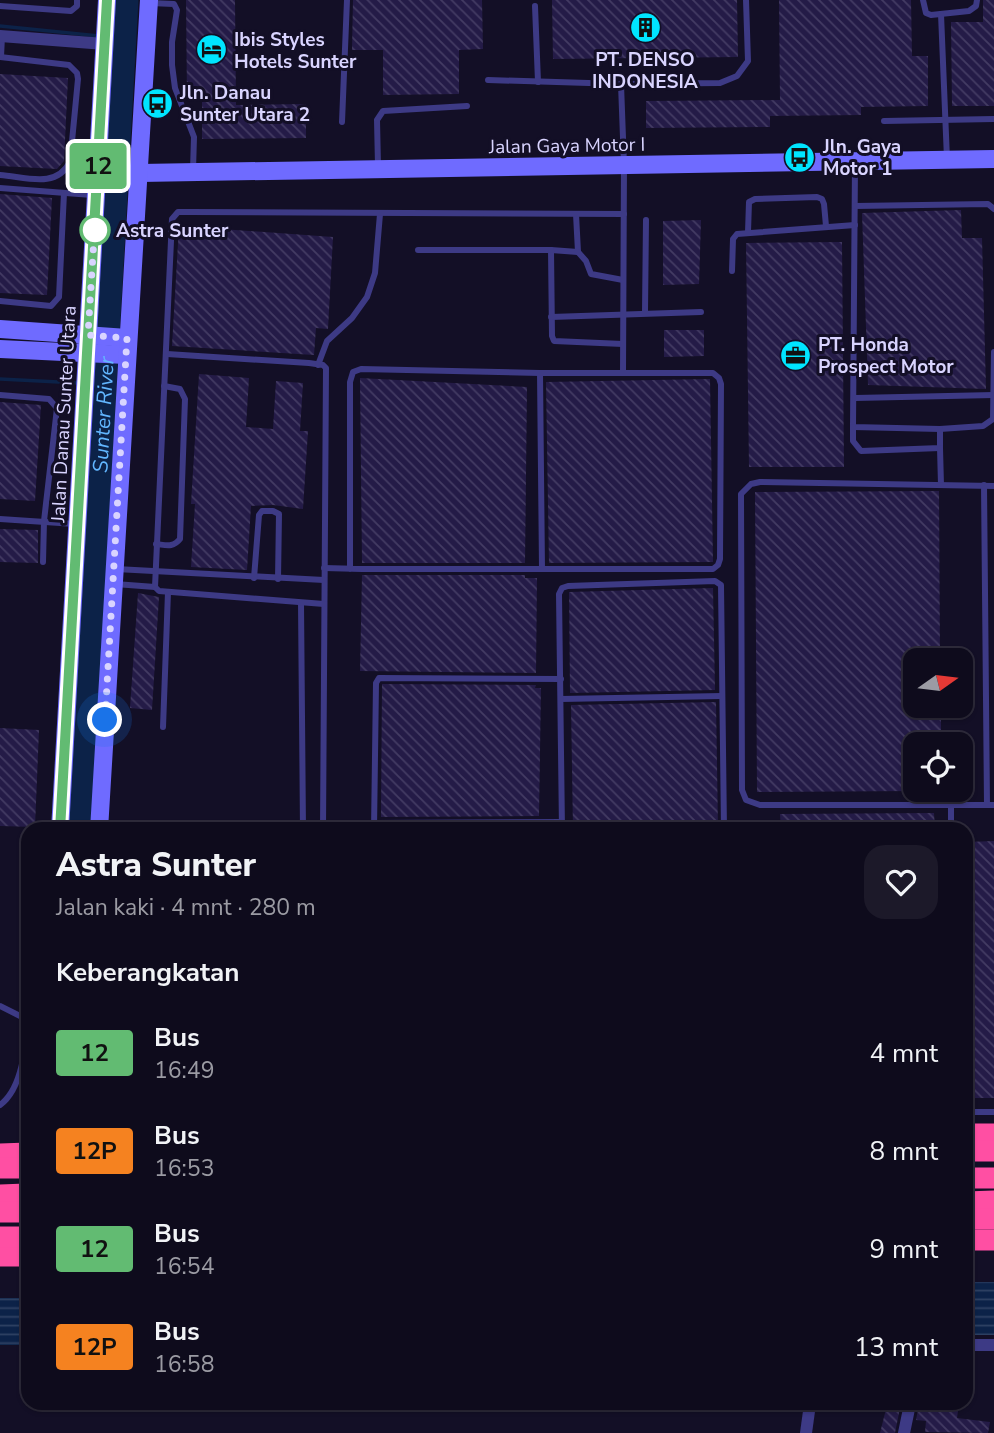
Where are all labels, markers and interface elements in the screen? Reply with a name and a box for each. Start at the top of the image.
building icon: PT. DENSO INDONESIA [628,11,662,45]
place label: Ibis Styles Hotels Sunter [234,27,357,75]
hotel icon: Ibis Styles Hotels Sunter [194,33,228,67]
place label: PT. DENSO INDONESIA [592,47,699,95]
place label: Jln. Danau Sunter Utara 2 [179,80,310,128]
bus stop icon: Jln. Danau Sunter Utara 2 [140,86,174,120]
street label: Jalan Gaya Motor I [488,132,645,160]
place label: Jln. Gaya Motor 1 [822,134,901,182]
bus stop icon: Jln. Gaya Motor 1 [783,140,817,174]
line badge: 12 [66,143,130,189]
text: 12 [84,150,112,182]
marker: Astra Sunter [80,215,110,245]
place label: Astra Sunter [116,218,229,244]
street label: Jalan Danau Sunter Utara [45,305,83,524]
place label: PT. Honda Prospect Motor [818,332,954,380]
office icon: PT. Honda Prospect Motor [778,338,812,372]
water label: Sunter River [86,355,121,474]
north arrow [903,648,973,718]
map controls [903,648,973,802]
your location [87,702,122,737]
button: locate [903,732,973,802]
text: Astra Sunter [56,843,256,888]
button: heart [864,845,938,919]
text: Jalan kaki · 4 mnt · 280 m [56,892,316,923]
text: Keberangkatan [56,955,239,990]
text: Bus [154,1020,200,1055]
text: 4 mnt [870,1036,938,1071]
text: 12 [80,1037,109,1069]
text: 16:49 [154,1055,214,1086]
text: Bus [154,1118,200,1153]
text: 8 mnt [870,1134,938,1169]
text: 12P [72,1135,117,1167]
text: 16:53 [154,1153,214,1184]
text: Bus [154,1216,200,1251]
text: 9 mnt [870,1232,938,1267]
text: 12 [80,1233,109,1265]
text: 16:54 [154,1251,214,1282]
text: Bus [154,1314,200,1349]
text: 13 mnt [854,1330,938,1365]
text: 12P [72,1331,117,1363]
text: 16:58 [154,1349,214,1380]

